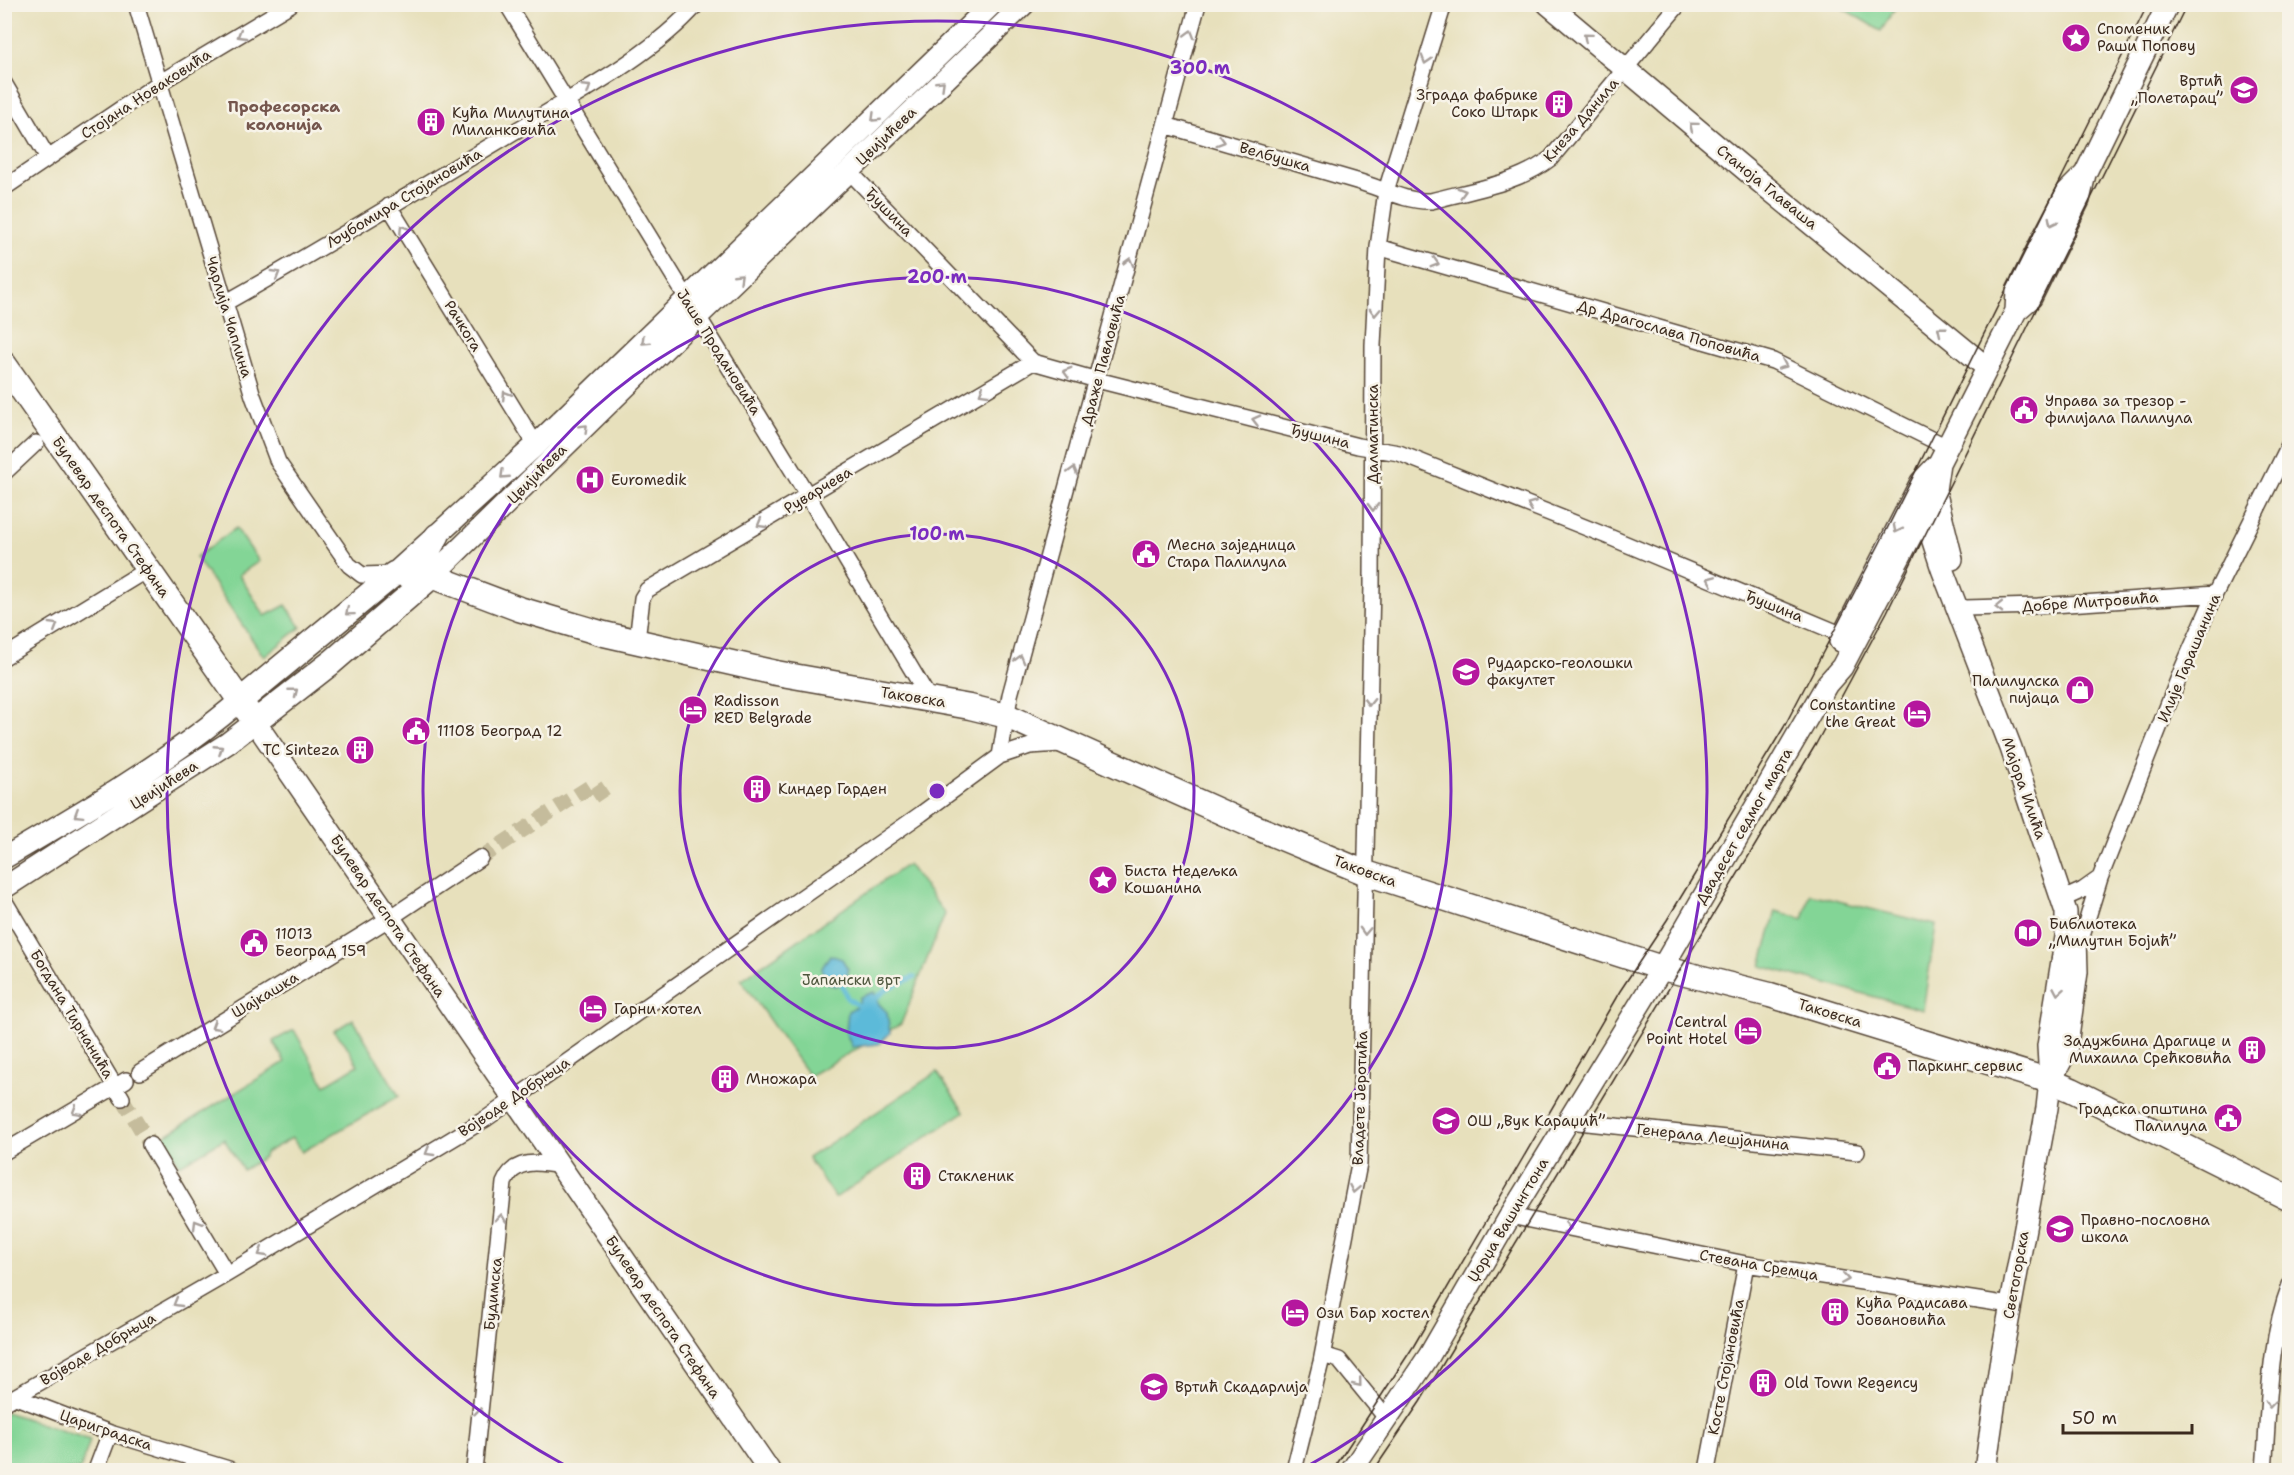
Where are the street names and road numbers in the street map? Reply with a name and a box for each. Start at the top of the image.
street label: Стојана Новаковића [77,44,215,144]
street label: Кнеза Данила [1539,73,1624,166]
street label: Цвијићева [851,102,921,170]
street label: Велбушка [1237,137,1314,177]
street label: Станоја Главаша [1712,140,1822,234]
street label: Љубомира Стојановића [322,143,486,252]
street label: Ђушина [861,183,918,241]
street label: Чарлија Чаплина [201,254,257,381]
street label: Јаше Продановића [672,285,766,419]
street label: Драже Павловића [1076,292,1130,428]
street label: Др Драгослава Поповића [1575,295,1763,367]
street label: Рачкога [439,297,487,356]
street label: Далматинска [1363,383,1383,484]
street label: Ђушина [1288,419,1353,453]
street label: Булевар деспота Стефана [48,432,175,602]
street label: Цвијићева [503,439,572,508]
street label: Руварчева [780,461,856,518]
street label: Ђушина [1742,585,1807,627]
street label: Добре Митровића [2021,587,2160,617]
street label: Илије Гарашанина [2153,590,2225,725]
street label: Таковска [879,682,948,712]
street label: Мајора Илића [1997,734,2051,842]
street label: Двадесет седмог марта [1691,744,1797,908]
street label: Цвијићева [126,755,202,814]
street label: Булевар деспота Стефана [326,831,450,1002]
street label: Таковска [1331,850,1400,892]
street label: Богдана Тирнанића [26,946,119,1083]
street label: Шајкашка [228,967,303,1023]
street label: Таковска [1796,994,1865,1032]
street label: Владете Јеротића [1348,1030,1372,1166]
street label: Војводе Добрњца [454,1052,574,1142]
street label: Генерала Лешјанина [1636,1119,1791,1155]
street label: Џорџа Вашингтона [1463,1154,1553,1286]
street label: Светогорска [1998,1229,2034,1321]
street label: Булевар деспота Стефана [601,1232,725,1403]
street label: Стевана Сремца [1698,1245,1821,1285]
street label: Будимска [479,1256,507,1332]
street label: Косте Стојановића [1703,1297,1749,1437]
street label: Војводе Добрњца [37,1307,160,1390]
street label: Цариградска [57,1405,155,1455]

